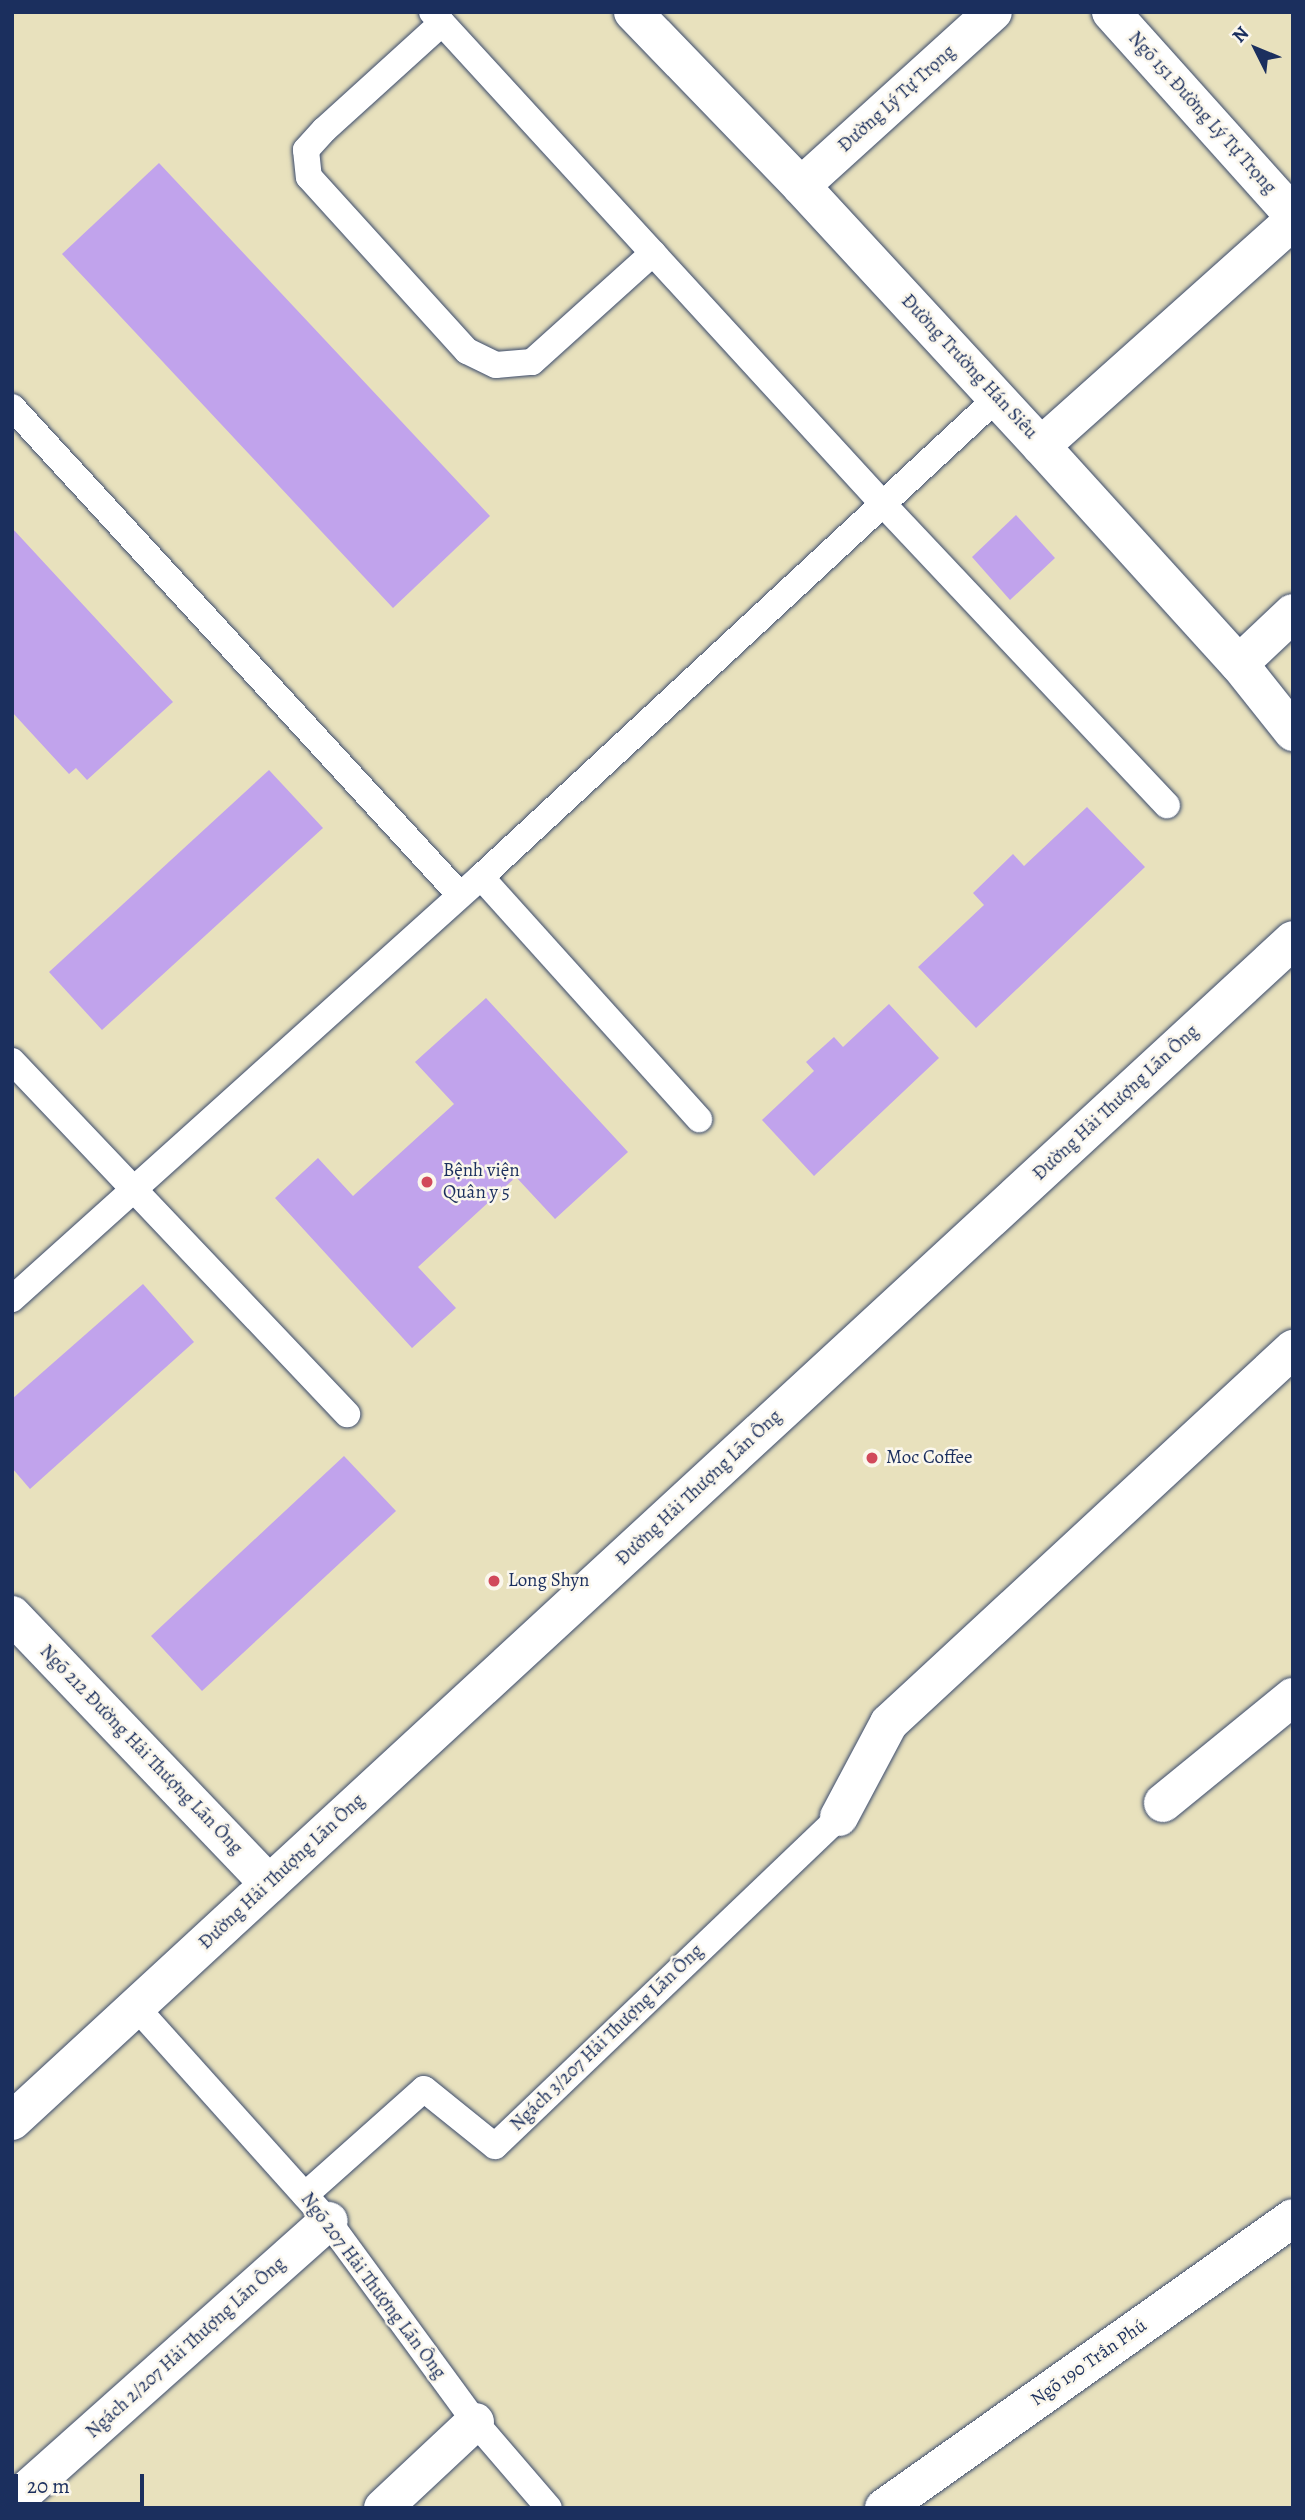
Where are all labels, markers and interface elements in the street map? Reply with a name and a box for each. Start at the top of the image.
north arrow [1221,14,1291,84]
street label: Ngõ 151 Đường Lý Tự Trọng [1123,27,1281,199]
street label: Đường Lý Tự Trọng [834,41,960,157]
street label: Đường Trường Hán Siêu [896,290,1042,444]
street label: Đường Hải Thượng Lãn Ông [1028,1020,1204,1186]
place label: Bệnh viện Quân y 5 [443,1160,520,1204]
marker: Bệnh viện Quân y 5 [417,1172,437,1192]
street label: Đường Hải Thượng Lãn Ông [611,1405,787,1571]
place label: Moc Coffee [886,1447,973,1469]
marker: Moc Coffee [864,1450,880,1466]
place label: Long Shyn [508,1570,589,1592]
marker: Long Shyn [486,1573,502,1589]
street label: Ngõ 212 Đường Hải Thượng Lãn Ông [35,1641,247,1859]
street label: Đường Hải Thượng Lãn Ông [194,1789,370,1955]
street label: Ngách 3/207 Hải Thượng Lãn Ông [506,1940,708,2136]
street label: Ngõ 207 Hải Thượng Lãn Ông [295,2188,451,2384]
street label: Ngách 2/207 Hải Thượng Lãn Ông [82,2253,290,2443]
street label: Ngõ 190 Trần Phú [1027,2315,1151,2411]
scale bar [18,2460,147,2504]
text: 20 m [27,2472,70,2500]

